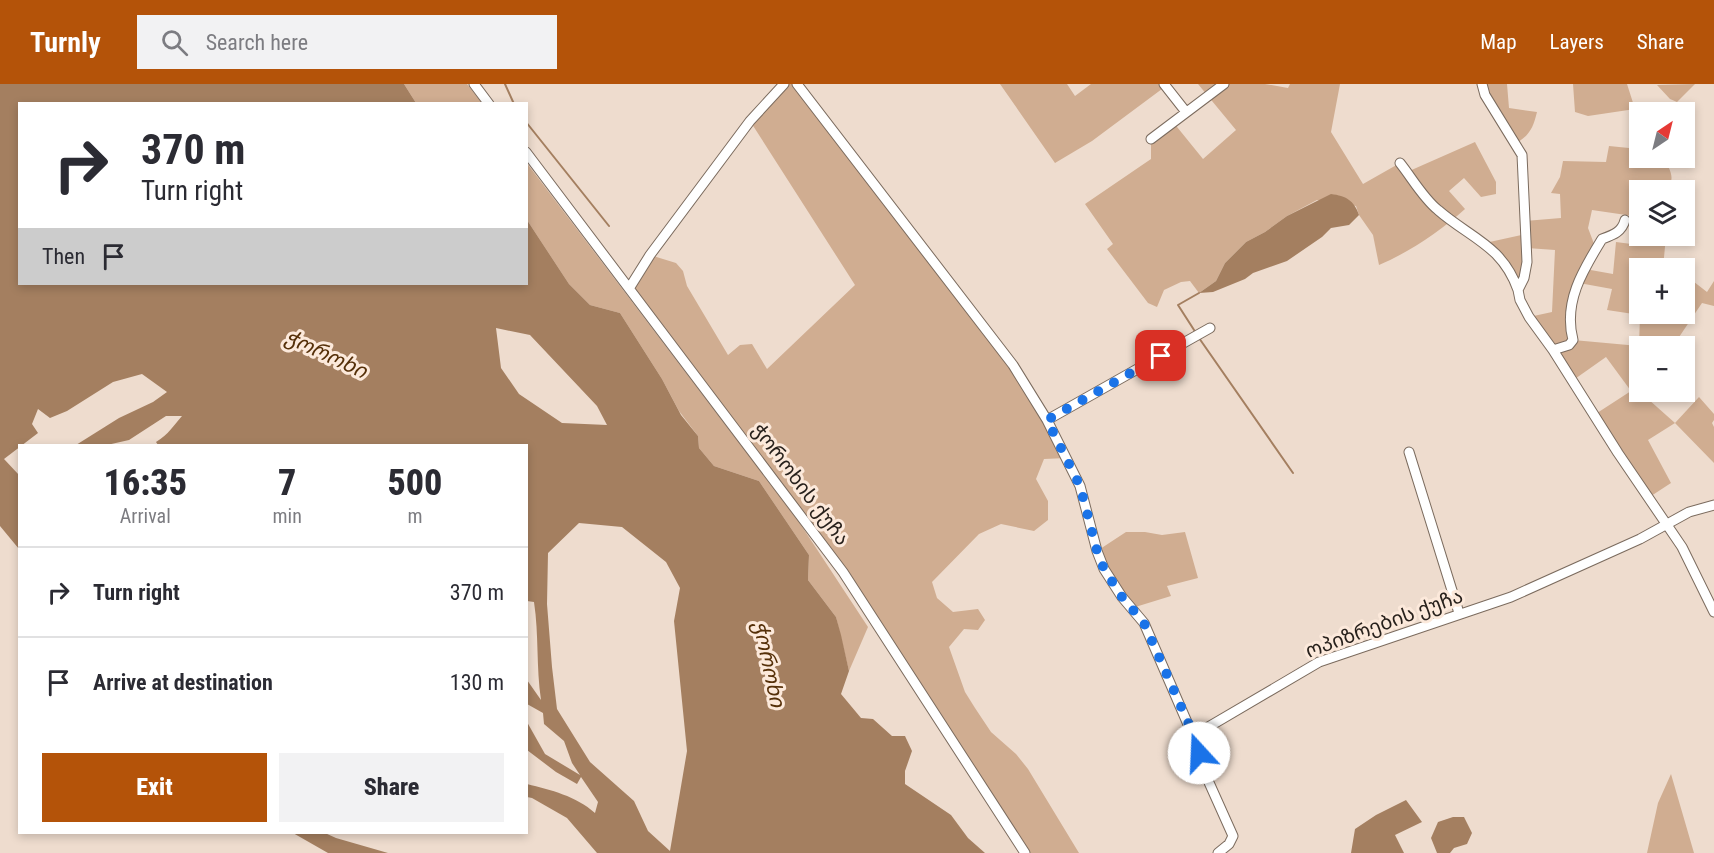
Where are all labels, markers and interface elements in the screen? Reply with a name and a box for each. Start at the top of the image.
search box [137,15,557,69]
text: Turnly [30,26,101,59]
icon: search [158,26,191,59]
text: Search here [206,30,308,55]
text: Map [1480,30,1517,54]
text: Layers [1550,30,1604,54]
text: Share [1637,30,1684,54]
north arrow [1629,102,1695,168]
map controls [1629,102,1695,402]
text: 370 m [141,125,246,174]
icon: right [42,126,120,204]
text: Turn right [141,175,243,207]
button: layers [1629,180,1695,246]
icon: arrive [97,240,130,273]
text: Then [42,244,85,269]
button: + [1629,258,1695,324]
water label: ჭოროხი [281,325,371,385]
pin [1135,330,1186,381]
button: − [1629,336,1695,402]
icon: arrive [1144,339,1177,372]
street label: ჭოროხის ქუჩა [747,418,855,550]
text: 16:35 [104,462,187,504]
text: 7 [278,462,296,504]
text: 500 [387,462,442,504]
text: Arrival [120,504,171,528]
text: min [273,504,302,528]
text: m [407,504,422,528]
icon: right [42,576,75,609]
text: Turn right [93,580,180,605]
text: 370 m [450,580,504,605]
street label: ოპიზრების ქუჩა [1302,583,1466,663]
water label: ჭოროხი [747,619,790,710]
icon: arrive [42,666,75,699]
text: Arrive at destination [93,670,273,695]
text: 130 m [450,670,504,695]
position arrow [1167,721,1231,785]
button: Exit [42,753,267,822]
button: Share [279,753,504,822]

